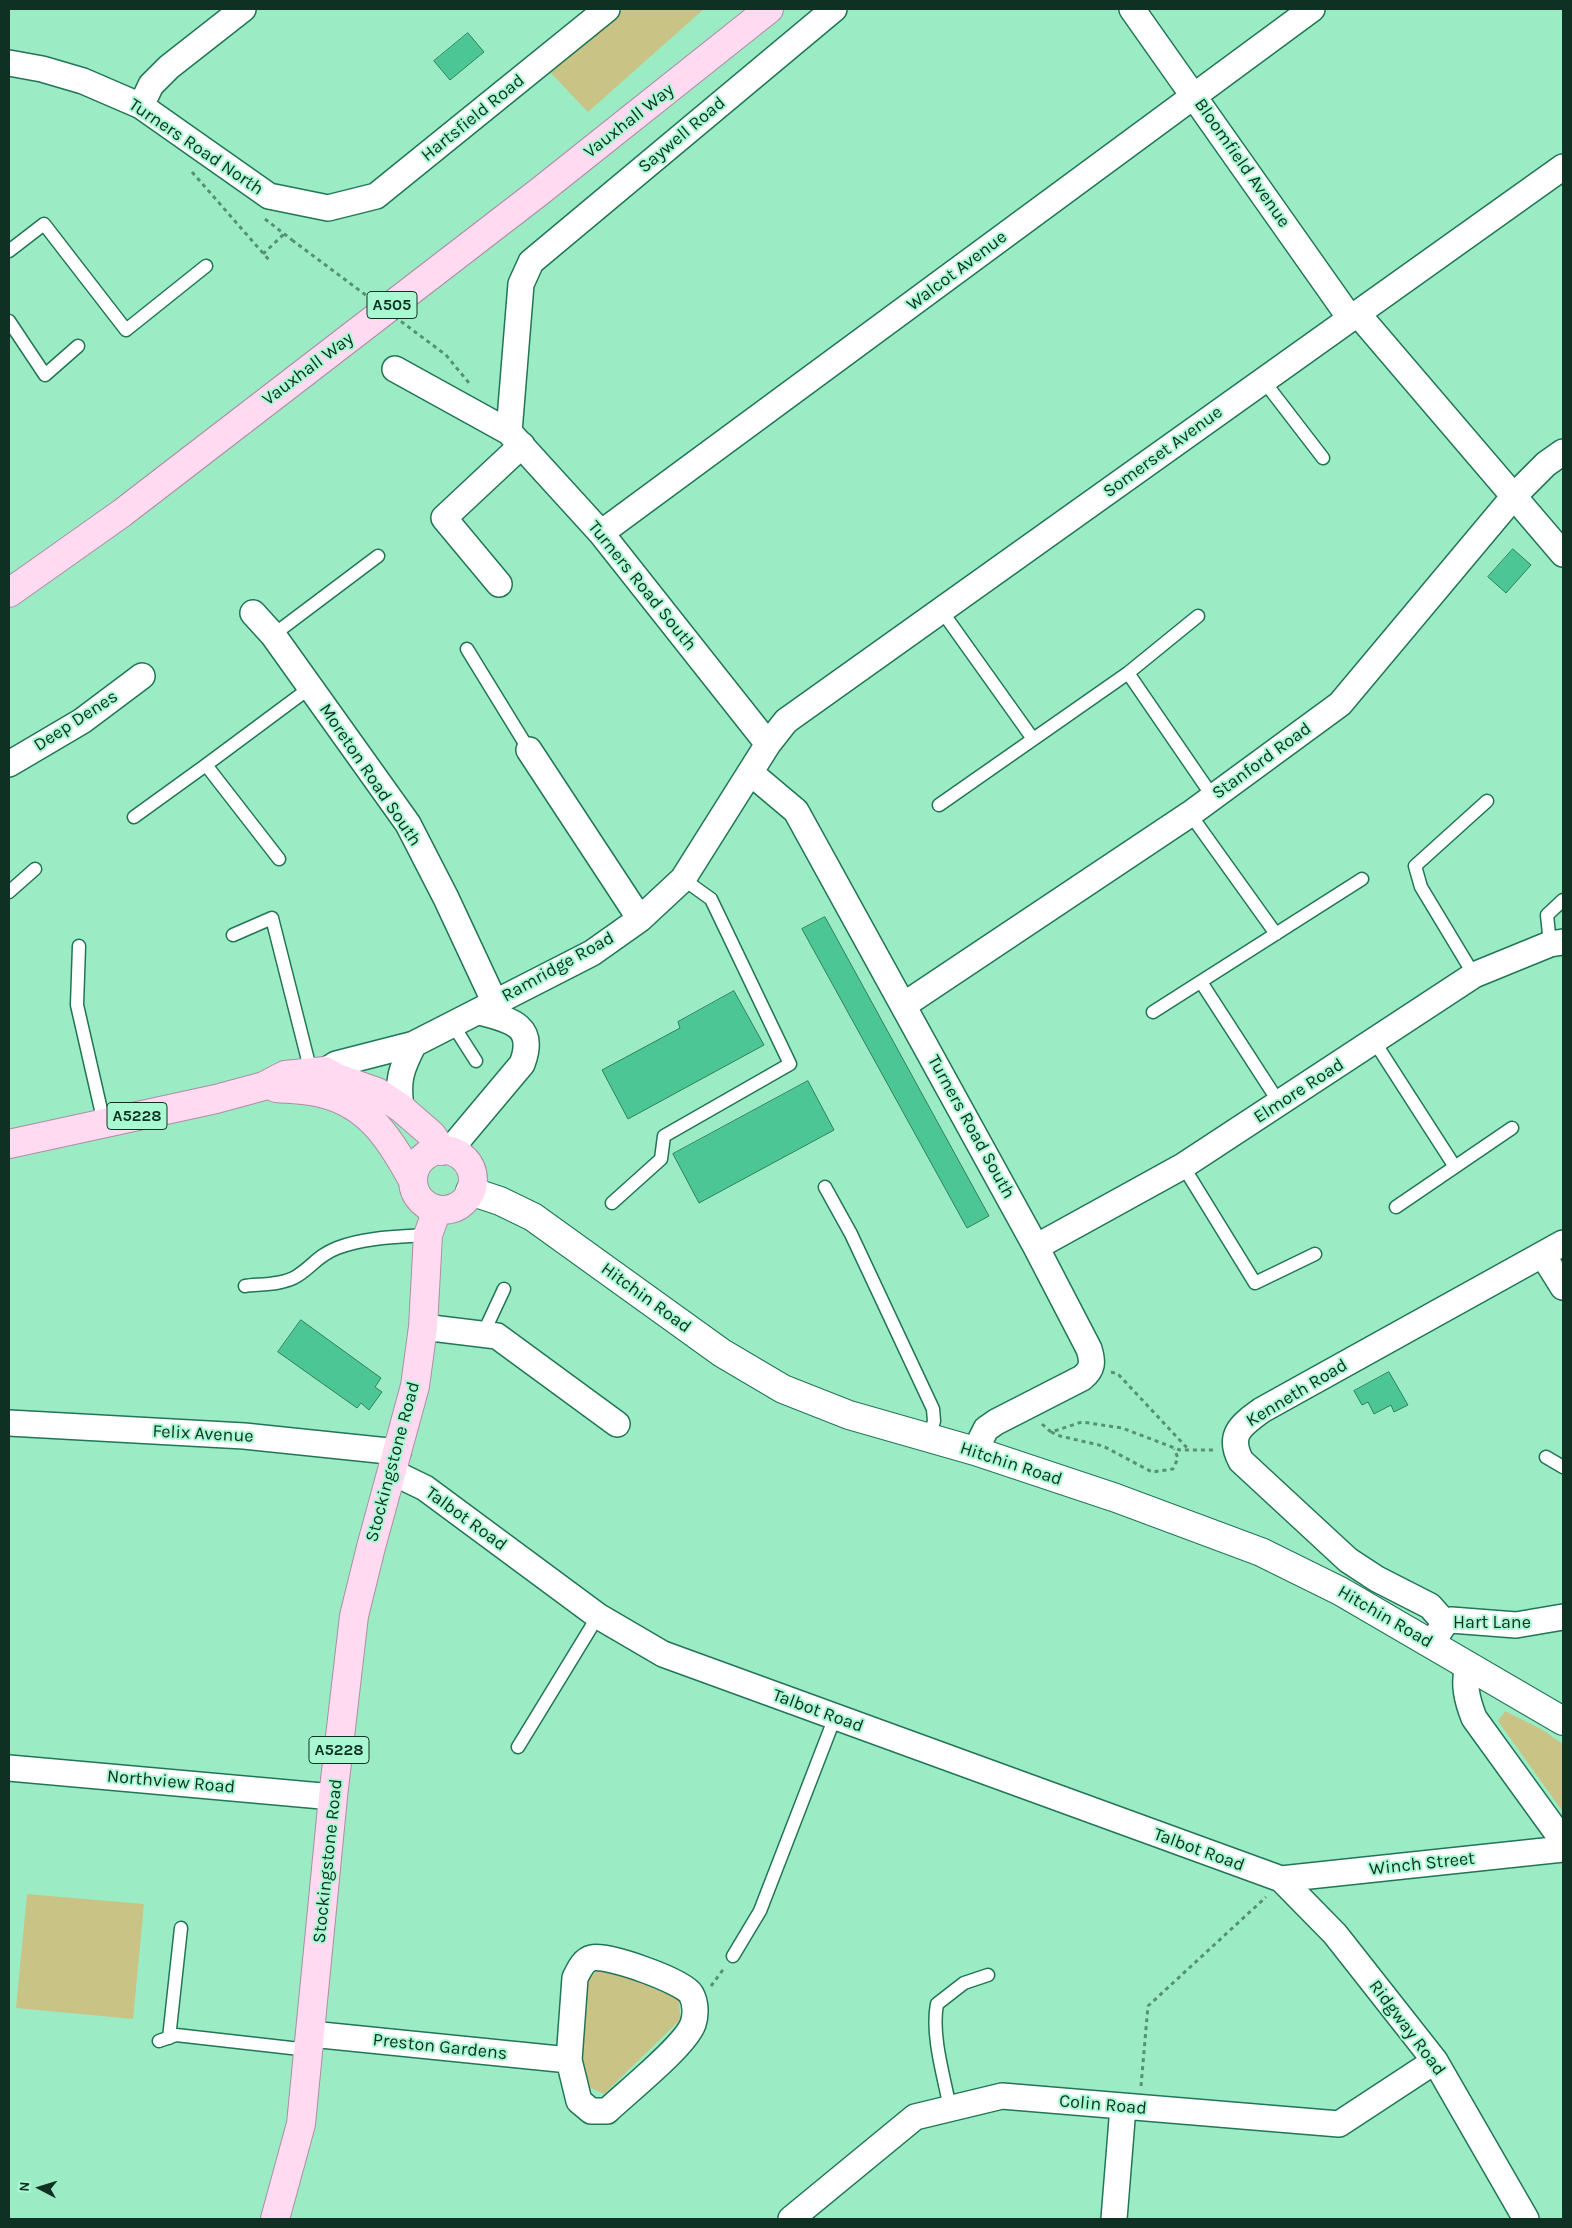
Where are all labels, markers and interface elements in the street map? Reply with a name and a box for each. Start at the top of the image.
street label: Hartsfield Road [417,70,529,166]
street label: Vauxhall Way [580,79,678,163]
street label: Saywell Road [634,92,730,178]
street label: Turners Road North [125,94,267,200]
street label: Bloomfield Avenue [1189,94,1295,232]
street label: Walcot Avenue [903,226,1011,316]
road number: A505 [367,292,417,318]
street label: Vauxhall Way [258,328,358,410]
street label: Somerset Avenue [1099,401,1227,503]
street label: Turners Road South [583,517,701,655]
street label: Deep Denes [30,686,122,756]
street label: Moreton Road South [314,700,426,850]
street label: Stanford Road [1208,718,1316,804]
street label: Ramridge Road [498,927,618,1007]
street label: Turners Road South [923,1052,1019,1202]
street label: Elmore Road [1250,1054,1348,1128]
road number: A5228 [107,1102,167,1130]
street label: Hitchin Road [597,1258,695,1338]
street label: Kenneth Road [1242,1354,1352,1432]
street label: Stockingstone Road [361,1379,425,1545]
street label: Felix Avenue [152,1421,254,1447]
street label: Hitchin Road [957,1437,1065,1491]
street label: Talbot Road [421,1482,511,1556]
street label: Hitchin Road [1334,1581,1436,1653]
street label: Hart Lane [1453,1612,1531,1634]
street label: Talbot Road [769,1685,867,1737]
road number: A5228 [309,1736,369,1764]
street label: Northview Road [106,1766,236,1798]
street label: Stockingstone Road [309,1778,347,1944]
street label: Talbot Road [1150,1824,1248,1876]
street label: Winch Street [1368,1848,1476,1880]
street label: Ridgway Road [1364,1976,1450,2080]
street label: Preston Gardens [372,2029,508,2065]
street label: Colin Road [1058,2090,1148,2120]
north arrow [15,2163,65,2213]
text: N [16,2181,33,2192]

